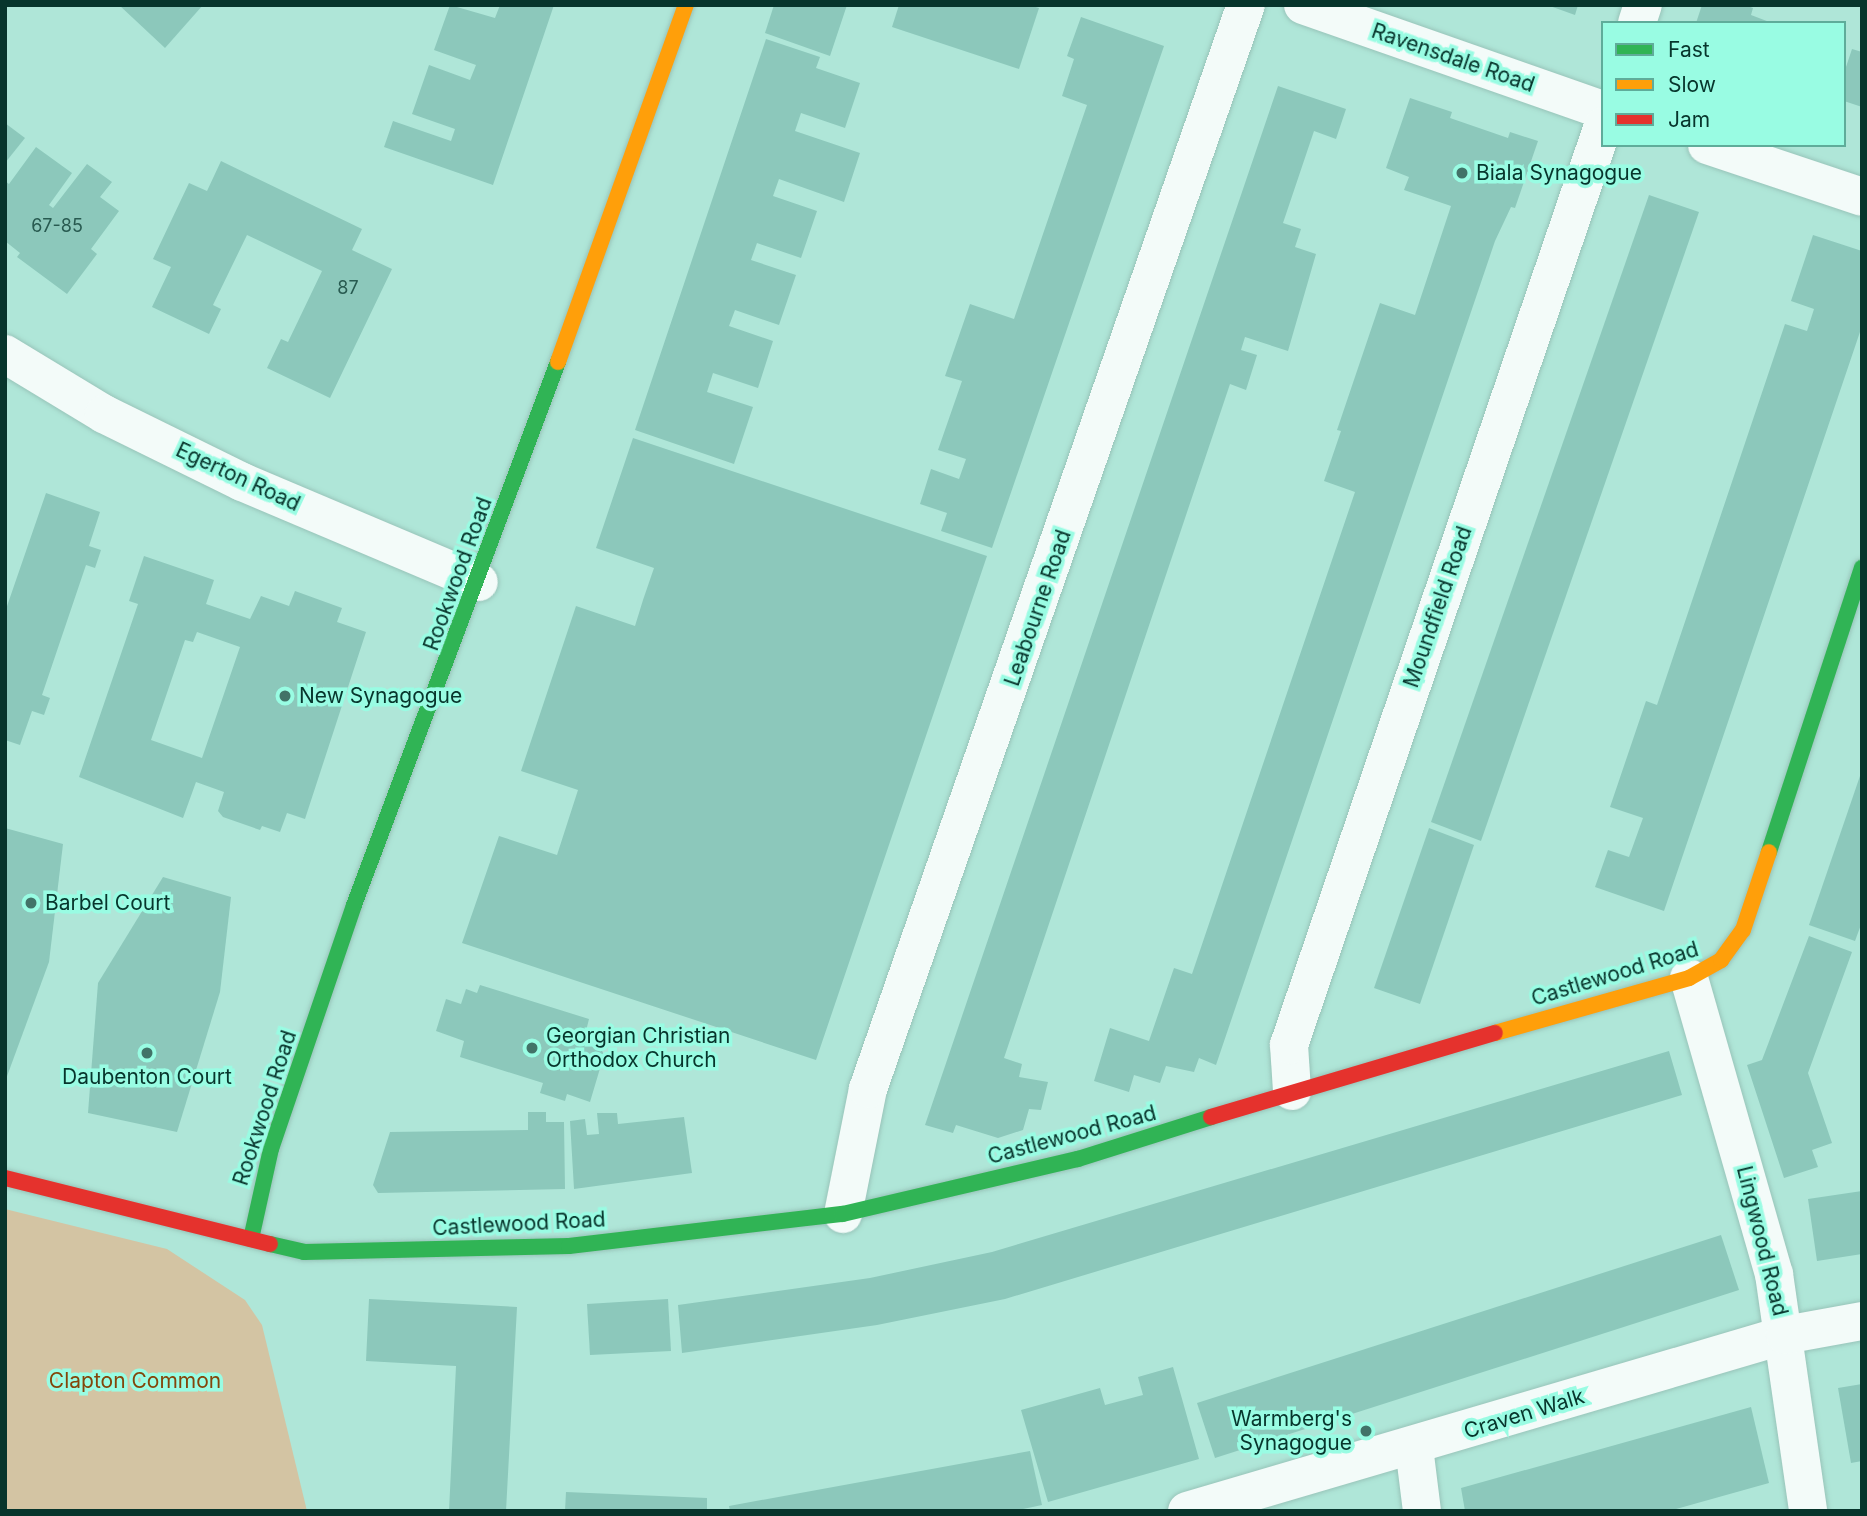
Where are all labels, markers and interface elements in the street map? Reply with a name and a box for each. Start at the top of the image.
street label: Ravensdale Road [1368,18,1538,98]
legend [1601,21,1846,147]
text: Fast [1668,37,1710,62]
text: Slow [1668,72,1716,97]
text: Jam [1668,107,1710,132]
place label: Biala Synagogue [1476,160,1642,186]
marker: Biala Synagogue [1454,165,1470,181]
house number: 67-85 [31,215,83,237]
house number: 87 [337,277,359,299]
street label: Egerton Road [172,437,304,517]
street label: Rookwood Road [419,494,497,654]
street label: Moundfield Road [1399,523,1477,691]
street label: Leabourne Road [999,527,1077,689]
place label: New Synagogue [299,683,462,709]
marker: New Synagogue [277,688,293,704]
place label: Barbel Court [45,890,170,916]
marker: Barbel Court [23,895,39,911]
street label: Castlewood Road [1528,937,1702,1011]
place label: Georgian Christian Orthodox Church [546,1023,730,1073]
street label: Rookwood Road [228,1027,302,1189]
marker: Georgian Christian Orthodox Church [524,1040,540,1056]
marker: Daubenton Court [139,1045,155,1061]
place label: Daubenton Court [62,1064,232,1090]
street label: Castlewood Road [985,1100,1159,1170]
street label: Lingwood Road [1731,1163,1793,1319]
street label: Castlewood Road [432,1207,606,1241]
park label: Clapton Common [49,1368,221,1394]
street label: Craven Walk [1461,1384,1587,1444]
place label: Warmberg's Synagogue [1231,1406,1352,1456]
marker: Warmberg's Synagogue [1358,1423,1374,1439]

